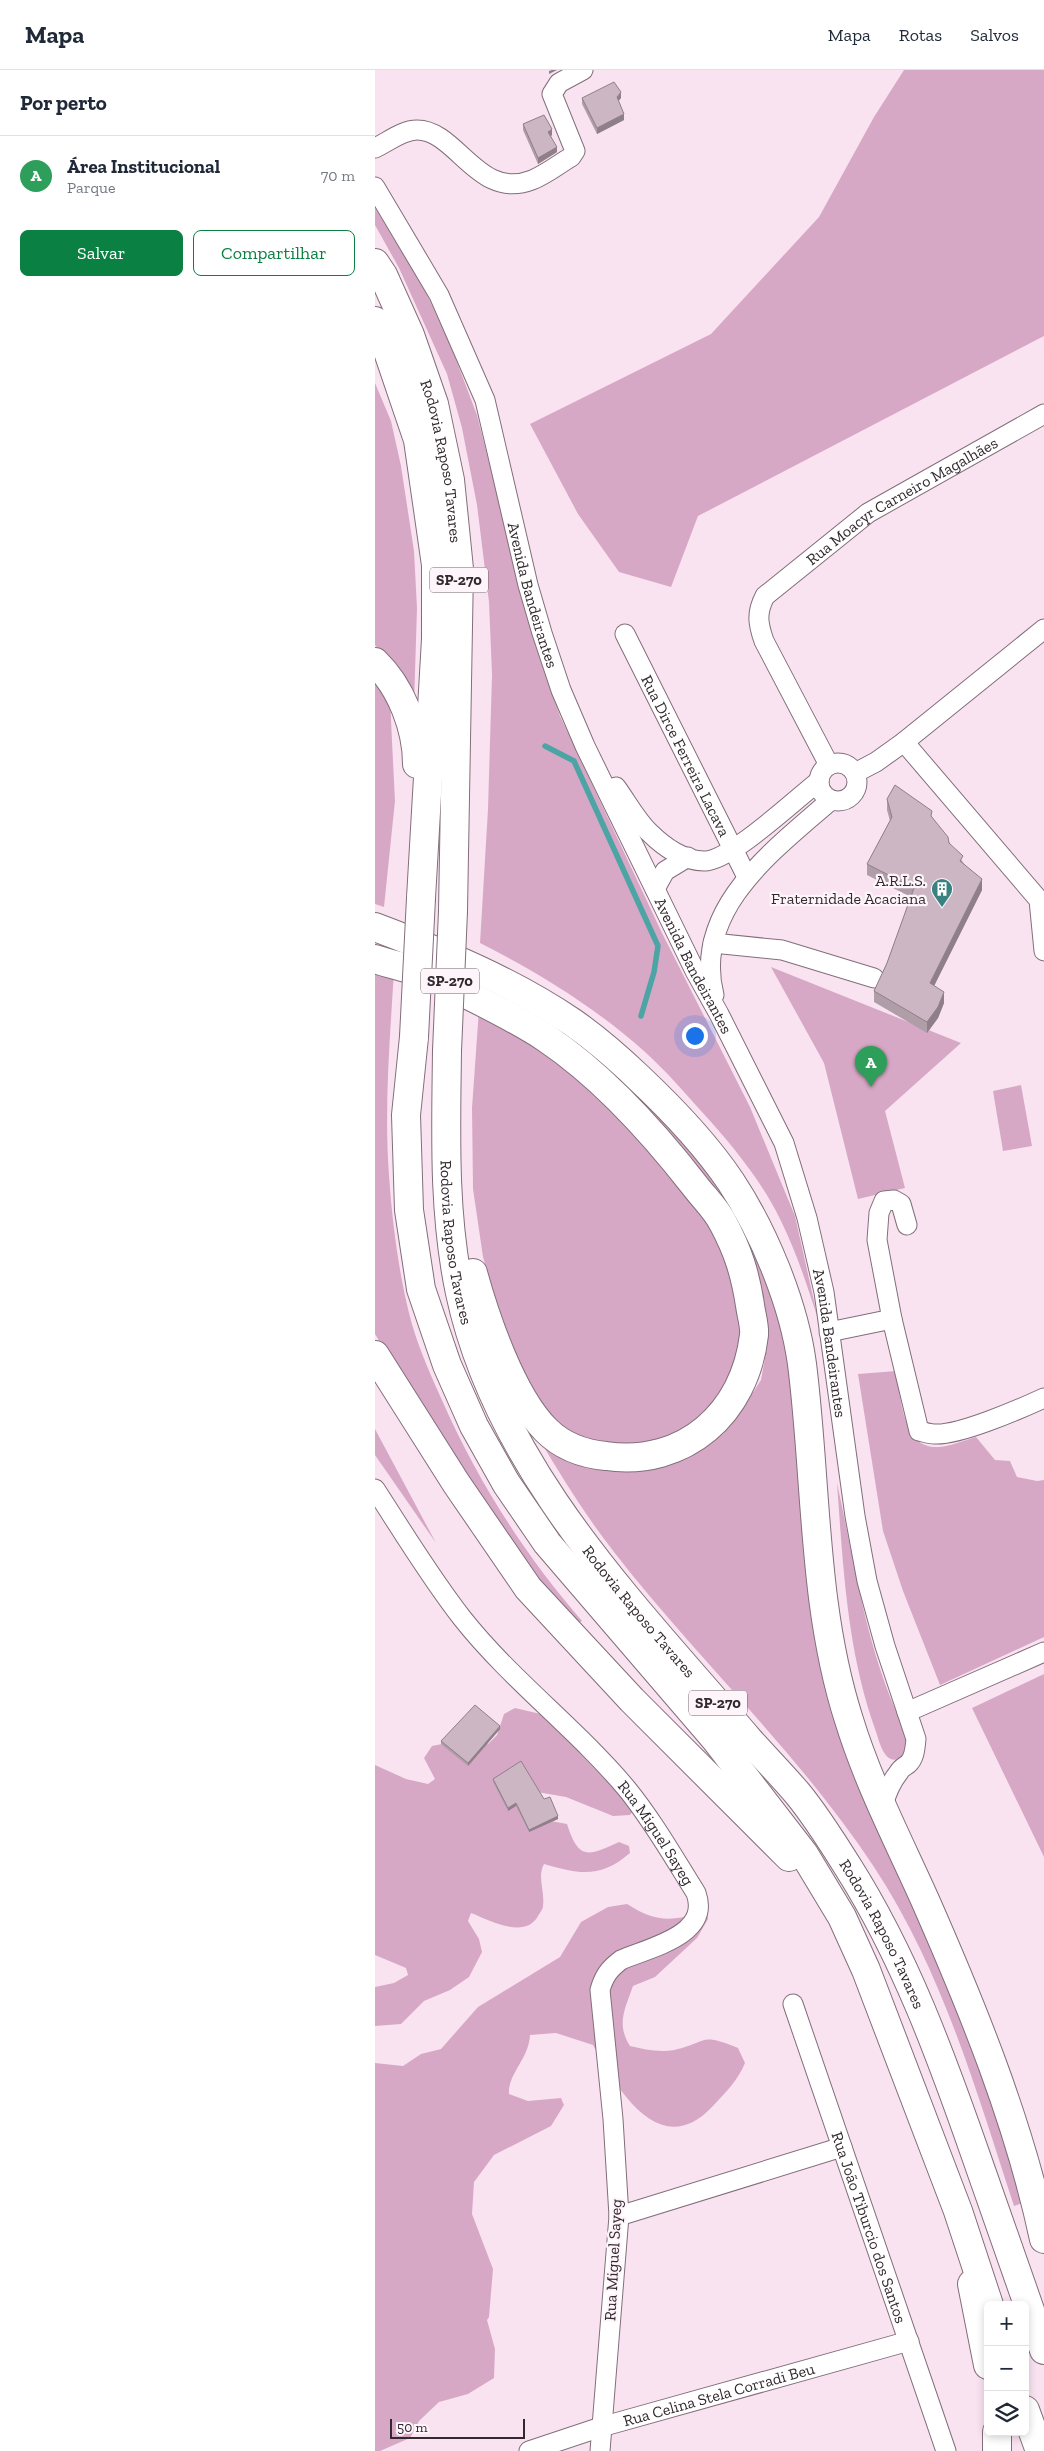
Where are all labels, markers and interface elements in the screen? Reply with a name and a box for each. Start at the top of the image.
text: Mapa [25,20,84,49]
text: Mapa [828,24,871,46]
text: Rotas [899,24,942,46]
text: Salvos [970,24,1019,46]
text: Por perto [20,90,107,115]
text: Área Institucional [67,155,220,178]
text: A [31,166,42,185]
text: 70 m [321,166,355,185]
text: Parque [67,178,116,197]
button: Salvar [20,230,183,276]
button: Compartilhar [193,230,355,276]
street label: Rodovia Raposo Tavares [417,377,466,544]
street label: Rua Moacyr Carneiro Magalhães [802,433,1001,569]
street label: Avenida Bandeirantes [504,520,562,670]
road number: SP-270 [430,568,488,592]
street label: Rua Dirce Ferreira Lacava [638,672,735,840]
place label: A.R.L.S. Fraternidade Acaciana [771,871,926,908]
building icon: A.R.L.S. Fraternidade Acaciana [930,877,954,908]
street label: Avenida Bandeirantes [651,894,737,1036]
road number: SP-270 [421,968,479,994]
your location [682,1023,708,1049]
pin: A [855,1046,887,1087]
street label: Rodovia Raposo Tavares [437,1160,477,1327]
street label: Avenida Bandeirantes [809,1267,851,1419]
street label: Rodovia Raposo Tavares [579,1541,700,1681]
road number: SP-270 [689,1690,747,1716]
street label: Rua Miguel Sayeg [614,1776,698,1889]
street label: Rodovia Raposo Tavares [836,1855,929,2011]
street label: Rua João Tiburcio dos Santos [828,2129,911,2325]
street label: Rua Miguel Sayeg [600,2198,626,2321]
map controls [984,2301,1029,2436]
button: + [984,2301,1029,2346]
button: − [984,2346,1029,2391]
street label: Rua Celina Stela Corradi Beu [621,2358,816,2430]
button: layers [984,2391,1029,2436]
scale bar [390,2416,525,2439]
text: 50 m [397,2419,428,2436]

